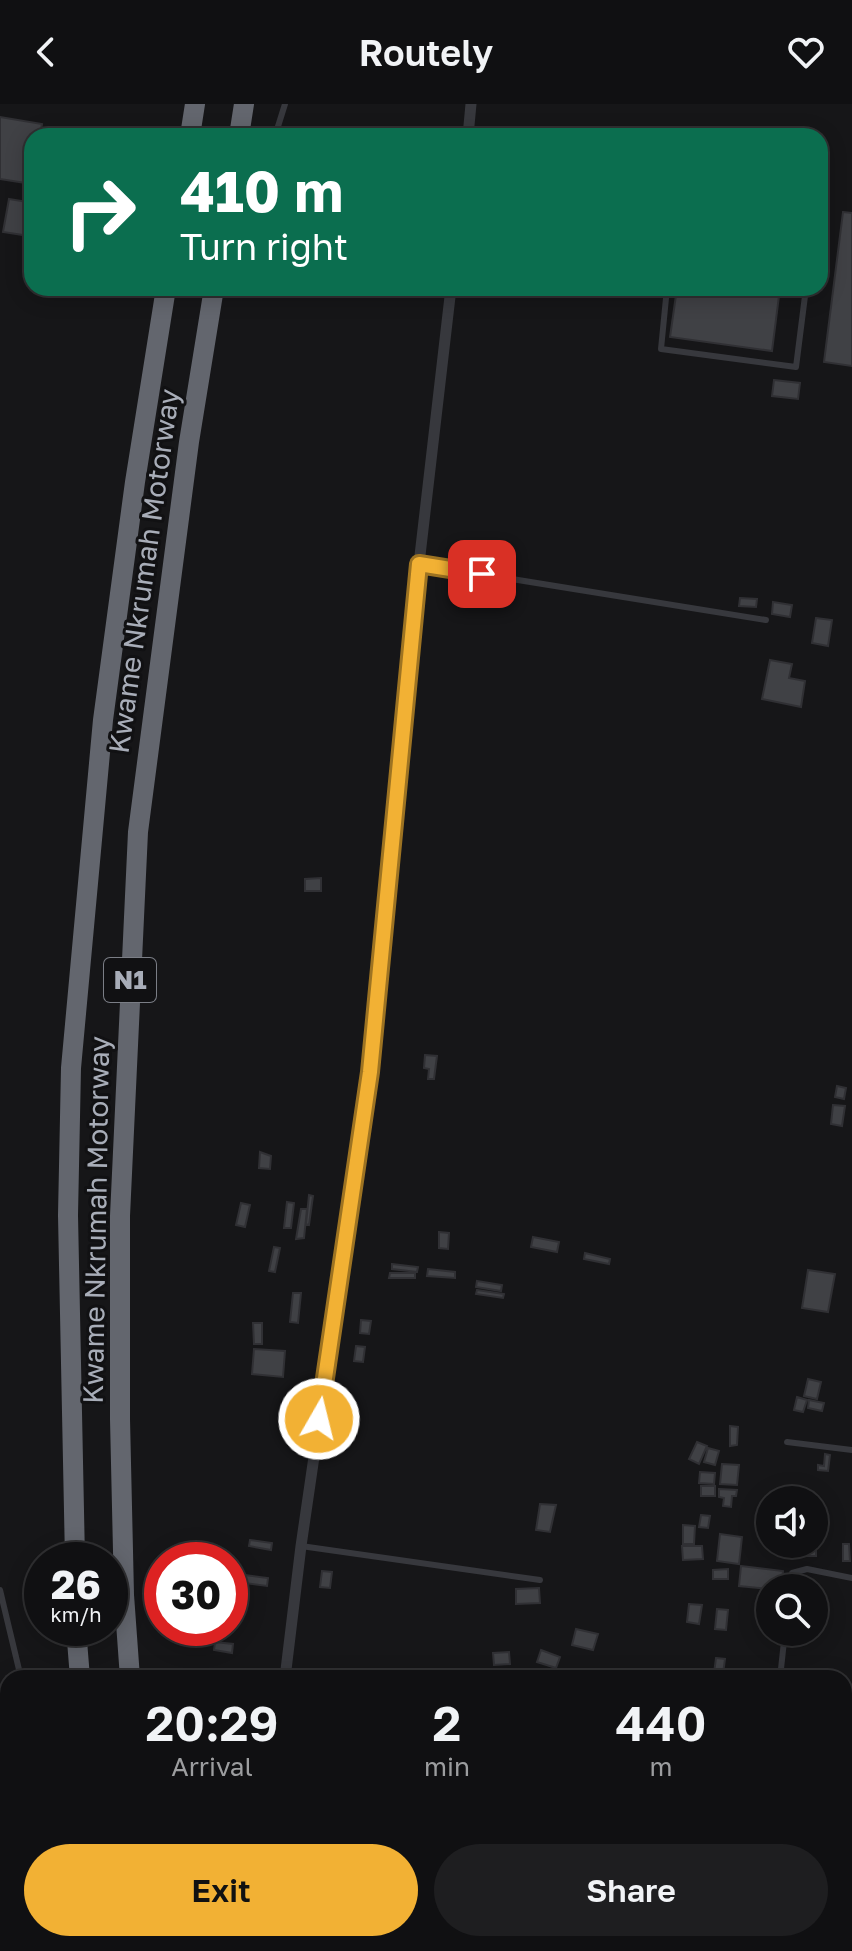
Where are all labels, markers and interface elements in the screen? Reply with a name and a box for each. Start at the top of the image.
icon: back [24,30,68,74]
icon: heart [784,30,828,74]
text: Routely [359,31,493,74]
text: 410 m [180,157,343,224]
icon: right [48,160,152,264]
text: Turn right [180,225,348,268]
street label: Kwame Nkrumah Motorway [102,386,185,755]
pin [448,540,516,608]
icon: arrive [460,552,504,596]
road number: N1 [104,958,156,1002]
street label: Kwame Nkrumah Motorway [76,1036,115,1404]
position arrow [277,1377,361,1461]
map controls [756,1486,828,1646]
button: sound [756,1486,828,1558]
speed limit sign: 30 [144,1542,248,1646]
text: 26 [51,1560,101,1608]
button: search [756,1574,828,1646]
text: km/h [51,1602,101,1626]
text: 20:29 [146,1694,279,1752]
text: 2 [433,1694,461,1752]
text: 440 [615,1694,706,1752]
text: Arrival [171,1751,253,1782]
text: min [424,1751,470,1782]
text: m [649,1751,672,1782]
button: Exit [24,1844,418,1936]
button: Share [434,1844,828,1936]

